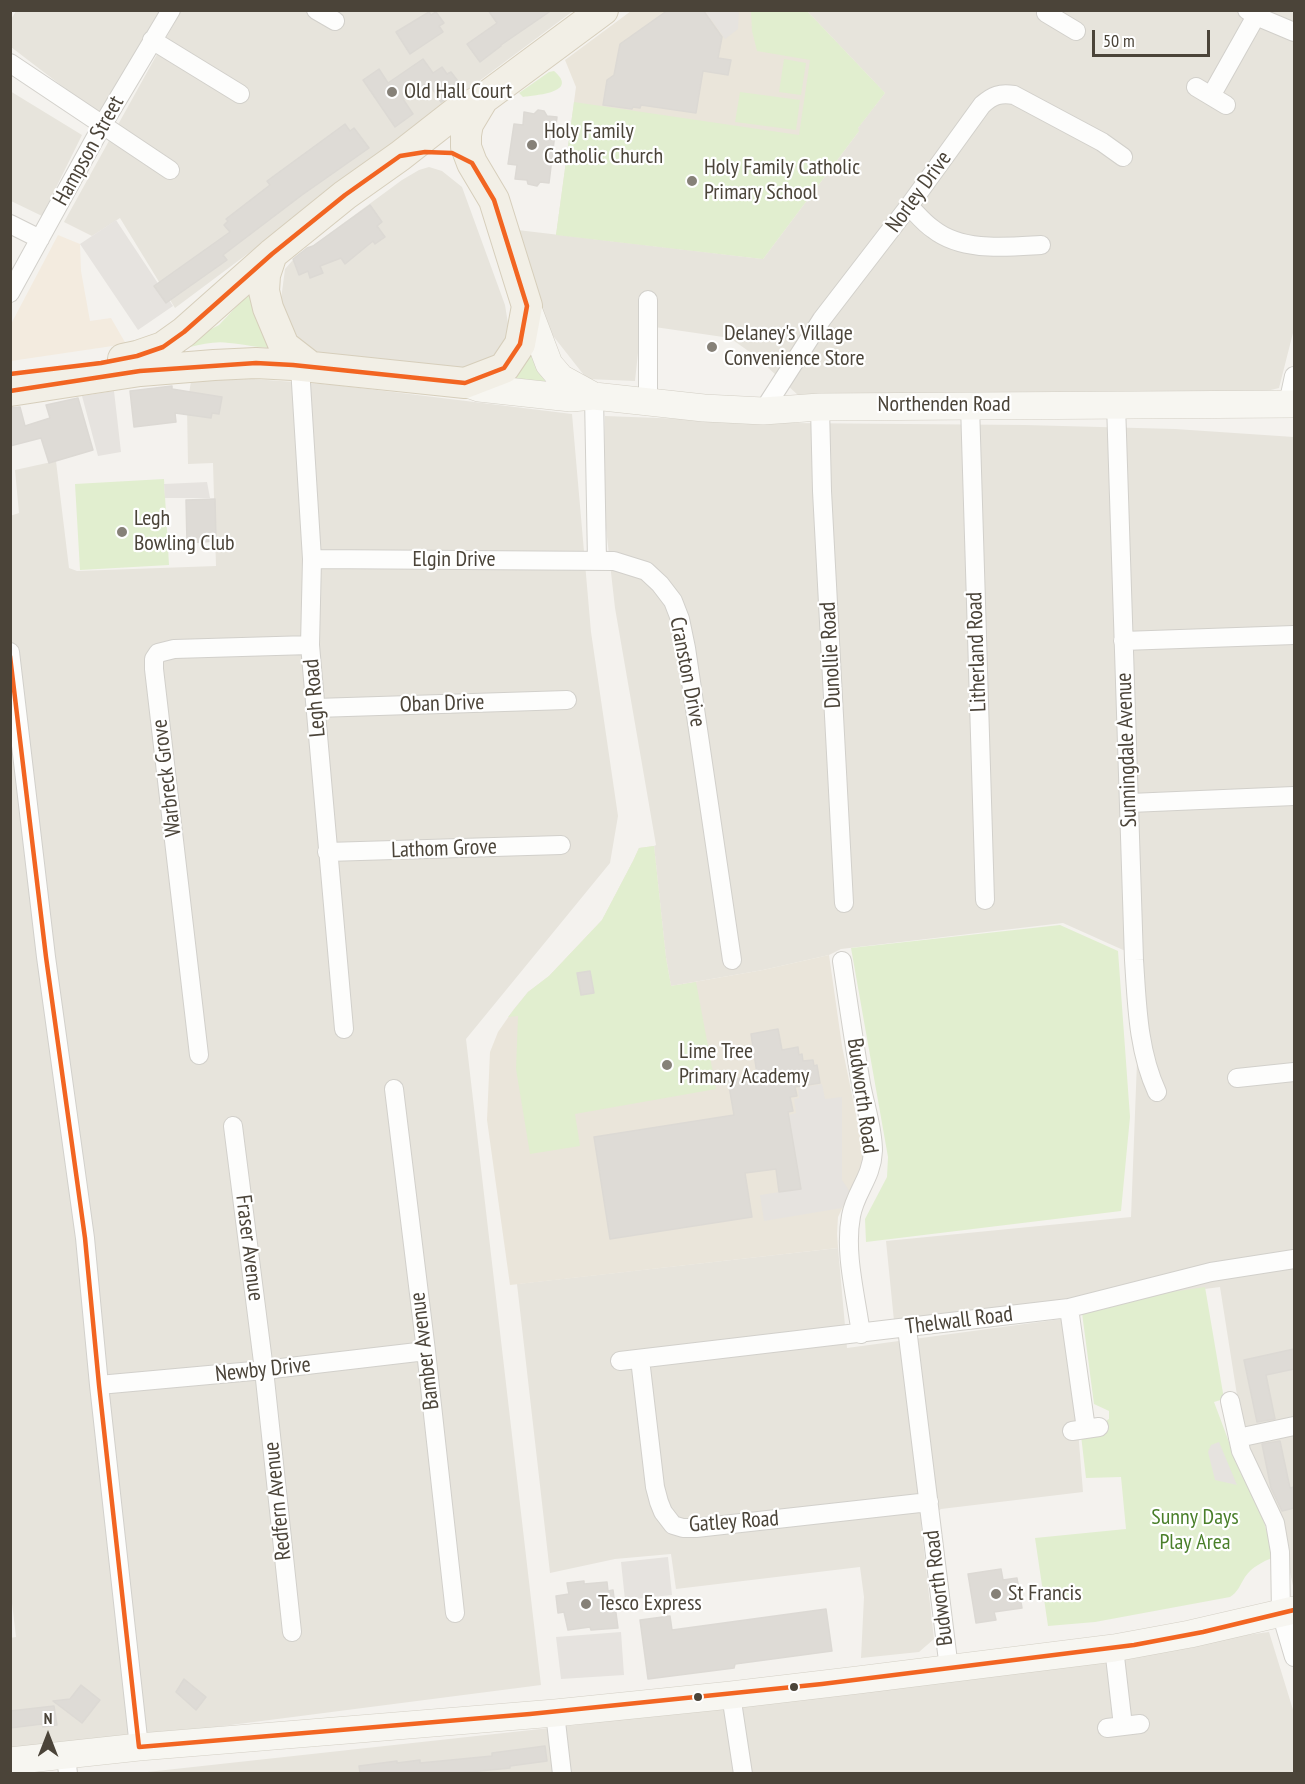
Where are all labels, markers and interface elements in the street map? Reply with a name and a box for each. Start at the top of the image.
scale bar [1095,18,1214,56]
text: 50 m [1103,29,1135,52]
place label: Old Hall Court [404,79,512,105]
marker: Old Hall Court [385,85,399,99]
street label: Hampson Street [48,92,130,210]
place label: Holy Family Catholic Church [544,119,663,170]
marker: Holy Family Catholic Church [525,138,539,152]
street label: Norley Drive [881,146,957,238]
place label: Holy Family Catholic Primary School [704,155,860,206]
marker: Holy Family Catholic Primary School [685,174,699,188]
place label: Delaney's Village Convenience Store [724,321,865,372]
marker: Delaney's Village Convenience Store [705,340,719,354]
street label: Northenden Road [878,392,1010,418]
place label: Legh Bowling Club [134,506,235,558]
marker: Legh Bowling Club [115,525,129,539]
street label: Elgin Drive [412,547,496,573]
street label: Litherland Road [962,592,992,712]
street label: Dunollie Road [815,601,847,709]
street label: Cranston Drive [663,615,711,729]
street label: Legh Road [298,658,332,738]
street label: Sunningdale Avenue [1111,672,1143,828]
street label: Oban Drive [399,689,485,719]
street label: Warbreck Grove [147,718,187,838]
street label: Lathom Grove [391,834,497,864]
street label: Budworth Road [841,1037,883,1155]
place label: Lime Tree Primary Academy [679,1039,809,1090]
marker: Lime Tree Primary Academy [660,1058,674,1072]
street label: Fraser Avenue [229,1193,269,1303]
street label: Bamber Avenue [405,1291,445,1411]
street label: Thelwall Road [904,1301,1014,1341]
street label: Newby Drive [214,1352,312,1388]
street label: Redfern Avenue [259,1441,297,1561]
park label: Sunny Days Play Area [1151,1505,1239,1556]
street label: Gatley Road [688,1506,780,1538]
street label: Budworth Road [919,1529,959,1647]
place label: St Francis [1008,1581,1082,1607]
marker: St Francis [989,1587,1003,1601]
place label: Tesco Express [598,1591,702,1617]
marker: Tesco Express [579,1597,593,1611]
unlabelled marker [788,1681,800,1693]
unlabelled marker [692,1691,704,1703]
north arrow [18,1706,78,1766]
text: N [44,1708,52,1728]

